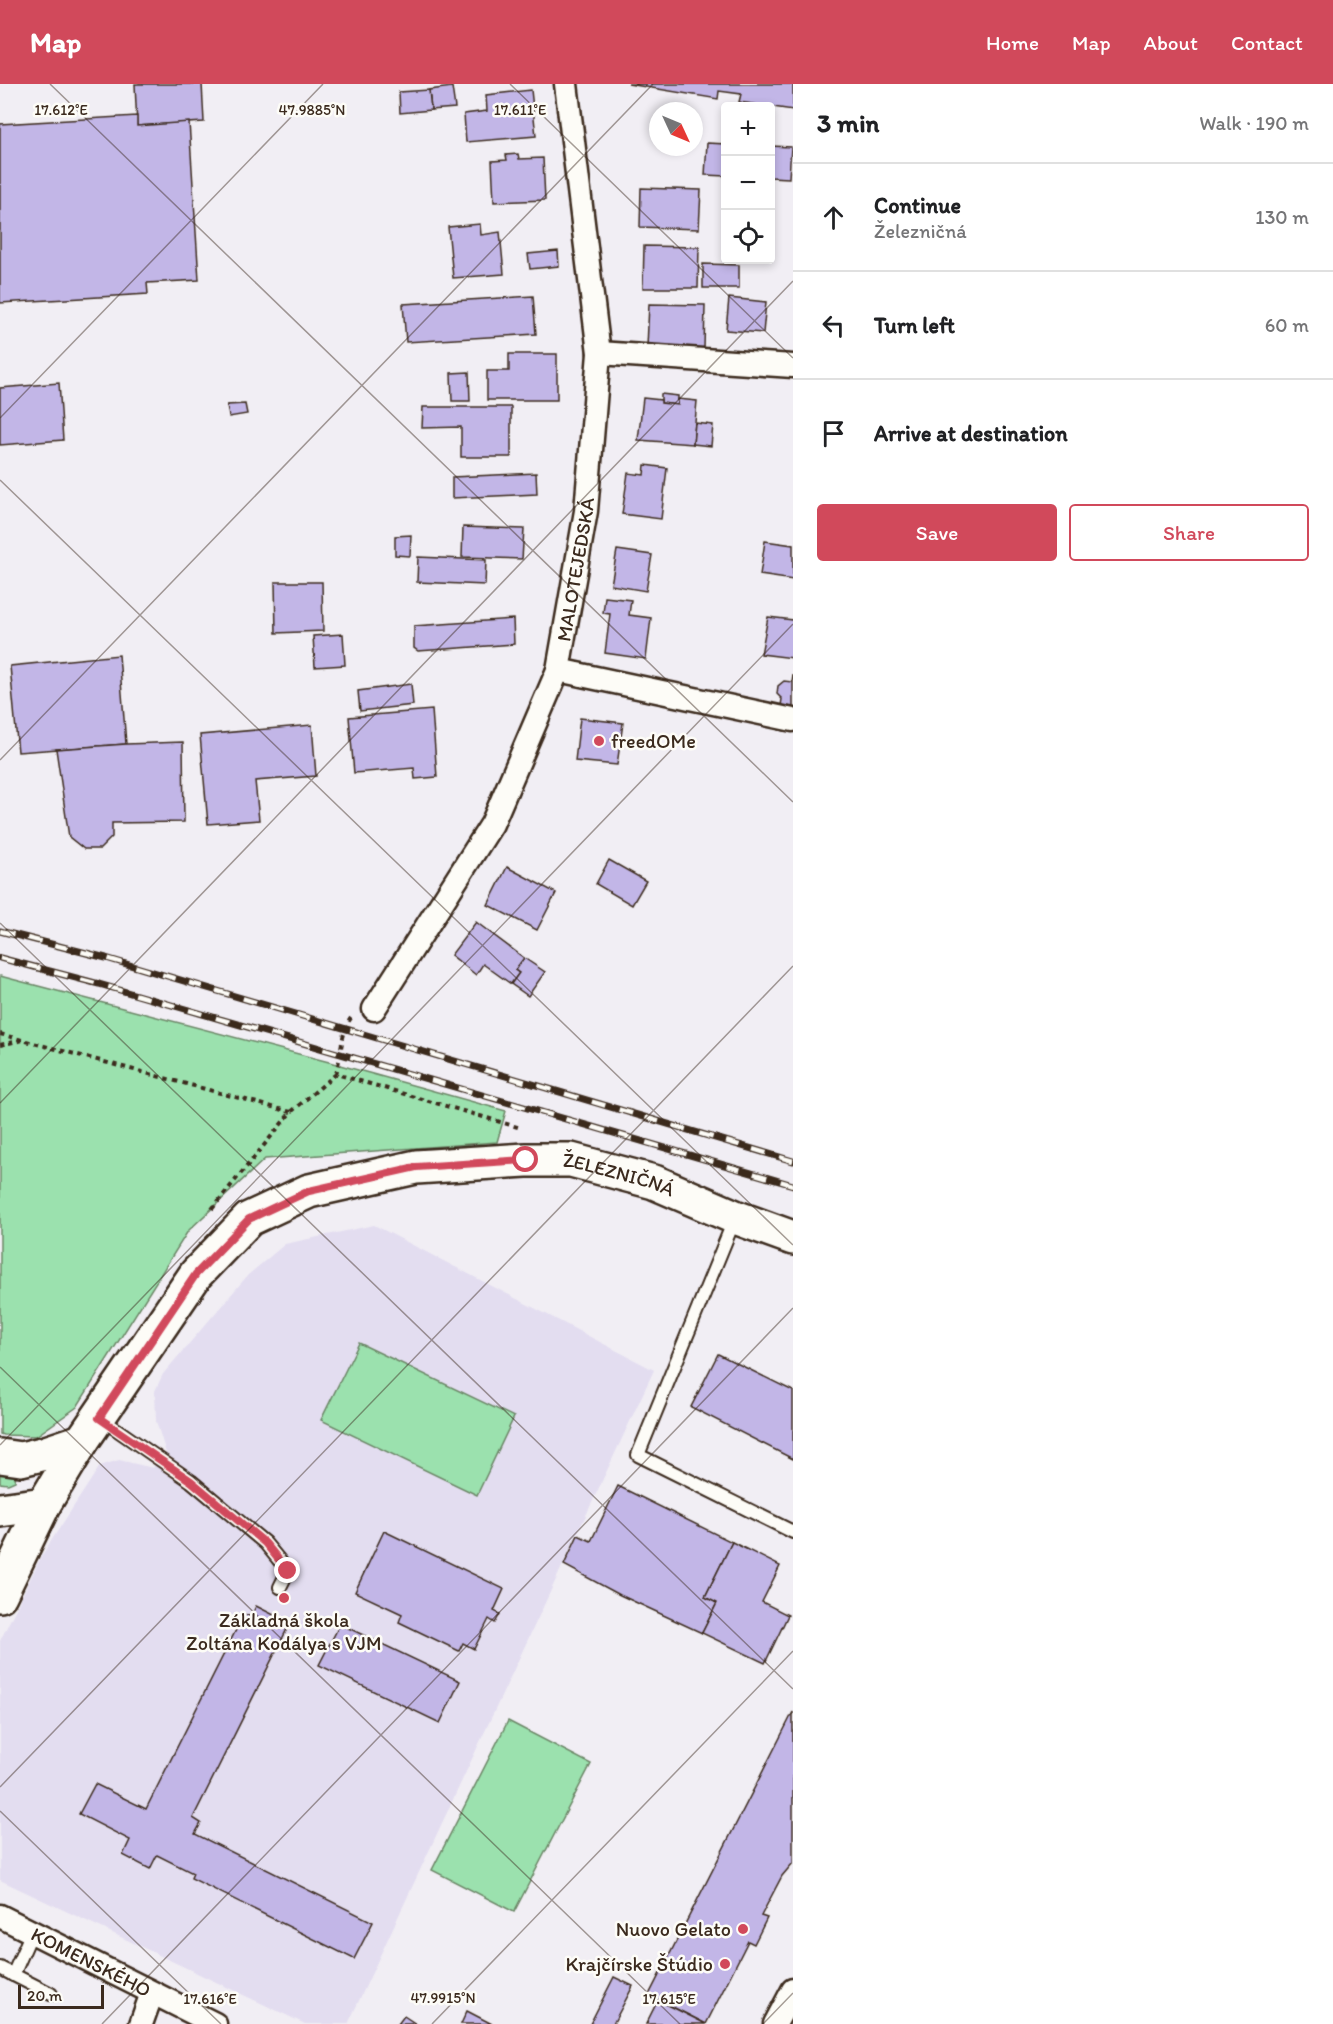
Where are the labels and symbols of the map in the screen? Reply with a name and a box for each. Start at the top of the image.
text: 17.612°E [34,101,88,119]
text: 47.9885°N [279,101,345,119]
text: 17.611°E [494,101,546,119]
north arrow [649,102,703,156]
street label: MALOTEJEDSKÁ [551,496,599,643]
place label: freedOMe [611,729,696,753]
marker: freedOMe [592,734,606,748]
route start [512,1146,538,1172]
street label: ŽELEZNIČNÁ [563,1148,679,1202]
route end [274,1557,300,1583]
marker: Základná škola Zoltána Kodálya s VJM [277,1591,291,1605]
place label: Základná škola Zoltána Kodálya s VJM [186,1608,382,1655]
place label: Nuovo Gelato [616,1917,731,1941]
street label: KOMENSKÉHO [27,1922,155,2002]
marker: Nuovo Gelato [736,1922,750,1936]
place label: Krajčírske Štúdio [565,1952,713,1976]
marker: Krajčírske Štúdio [718,1957,732,1971]
scale bar [18,1982,104,2010]
text: 47.9915°N [410,1989,476,2007]
text: 17.616°E [183,1990,237,2008]
text: 17.615°E [642,1990,696,2008]

